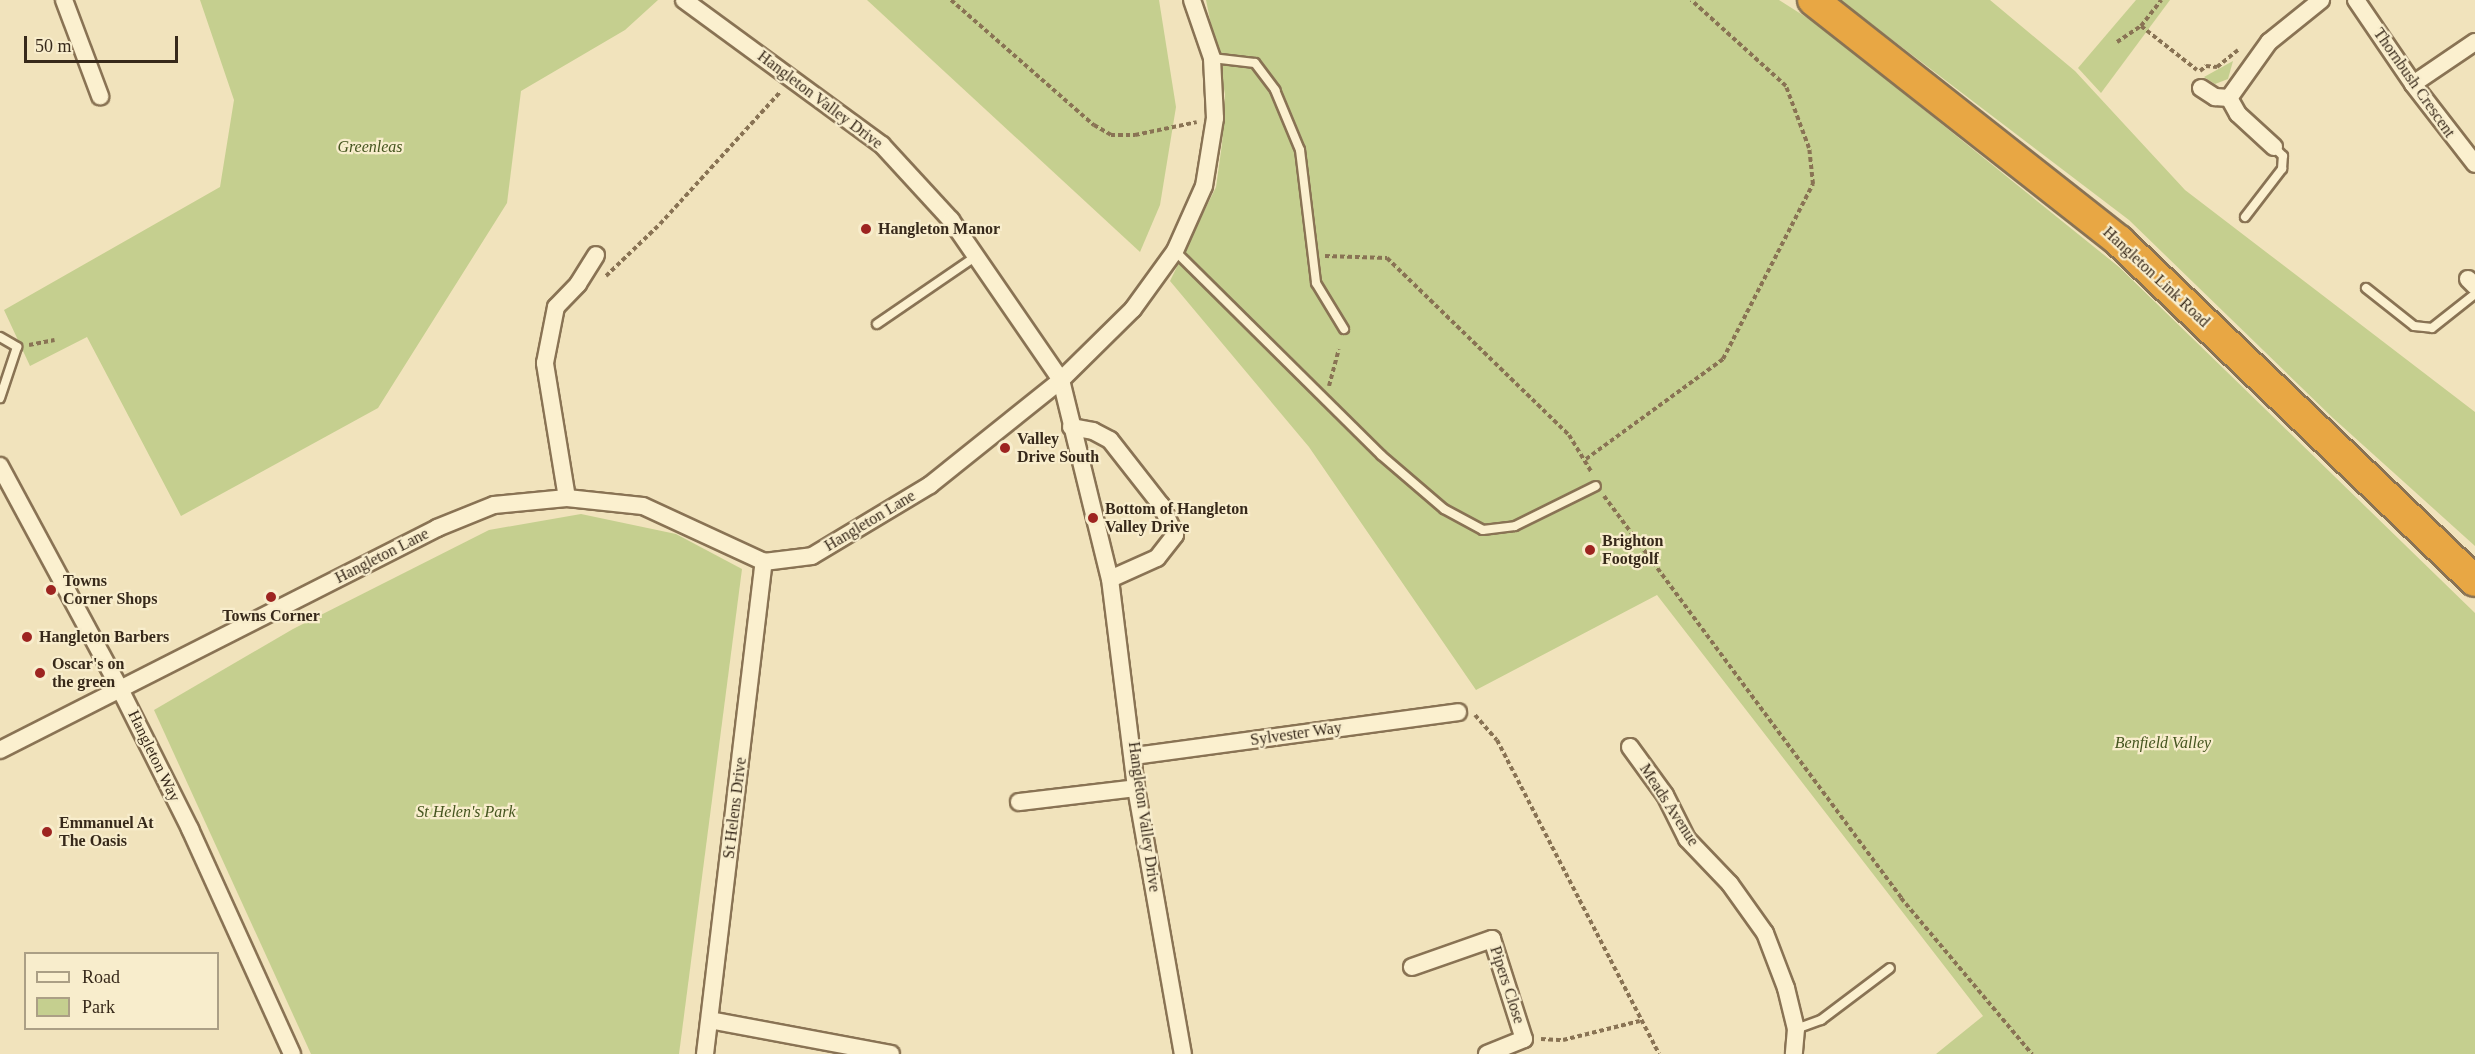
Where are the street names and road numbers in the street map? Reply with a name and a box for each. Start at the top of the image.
street label: Thornbush Crescent [2369,25,2459,141]
street label: Hangleton Valley Drive [754,47,886,153]
street label: Hangleton Link Road [2099,223,2213,331]
street label: Hangleton Lane [821,486,919,556]
street label: Hangleton Lane [332,524,432,588]
street label: Hangleton Way [124,707,184,805]
street label: Sylvester Way [1249,718,1343,750]
street label: Hangleton Valley Drive [1124,740,1164,894]
street label: St Helens Drive [719,756,751,860]
street label: Meads Avenue [1635,760,1703,850]
street label: Pipers Close [1485,944,1529,1026]

